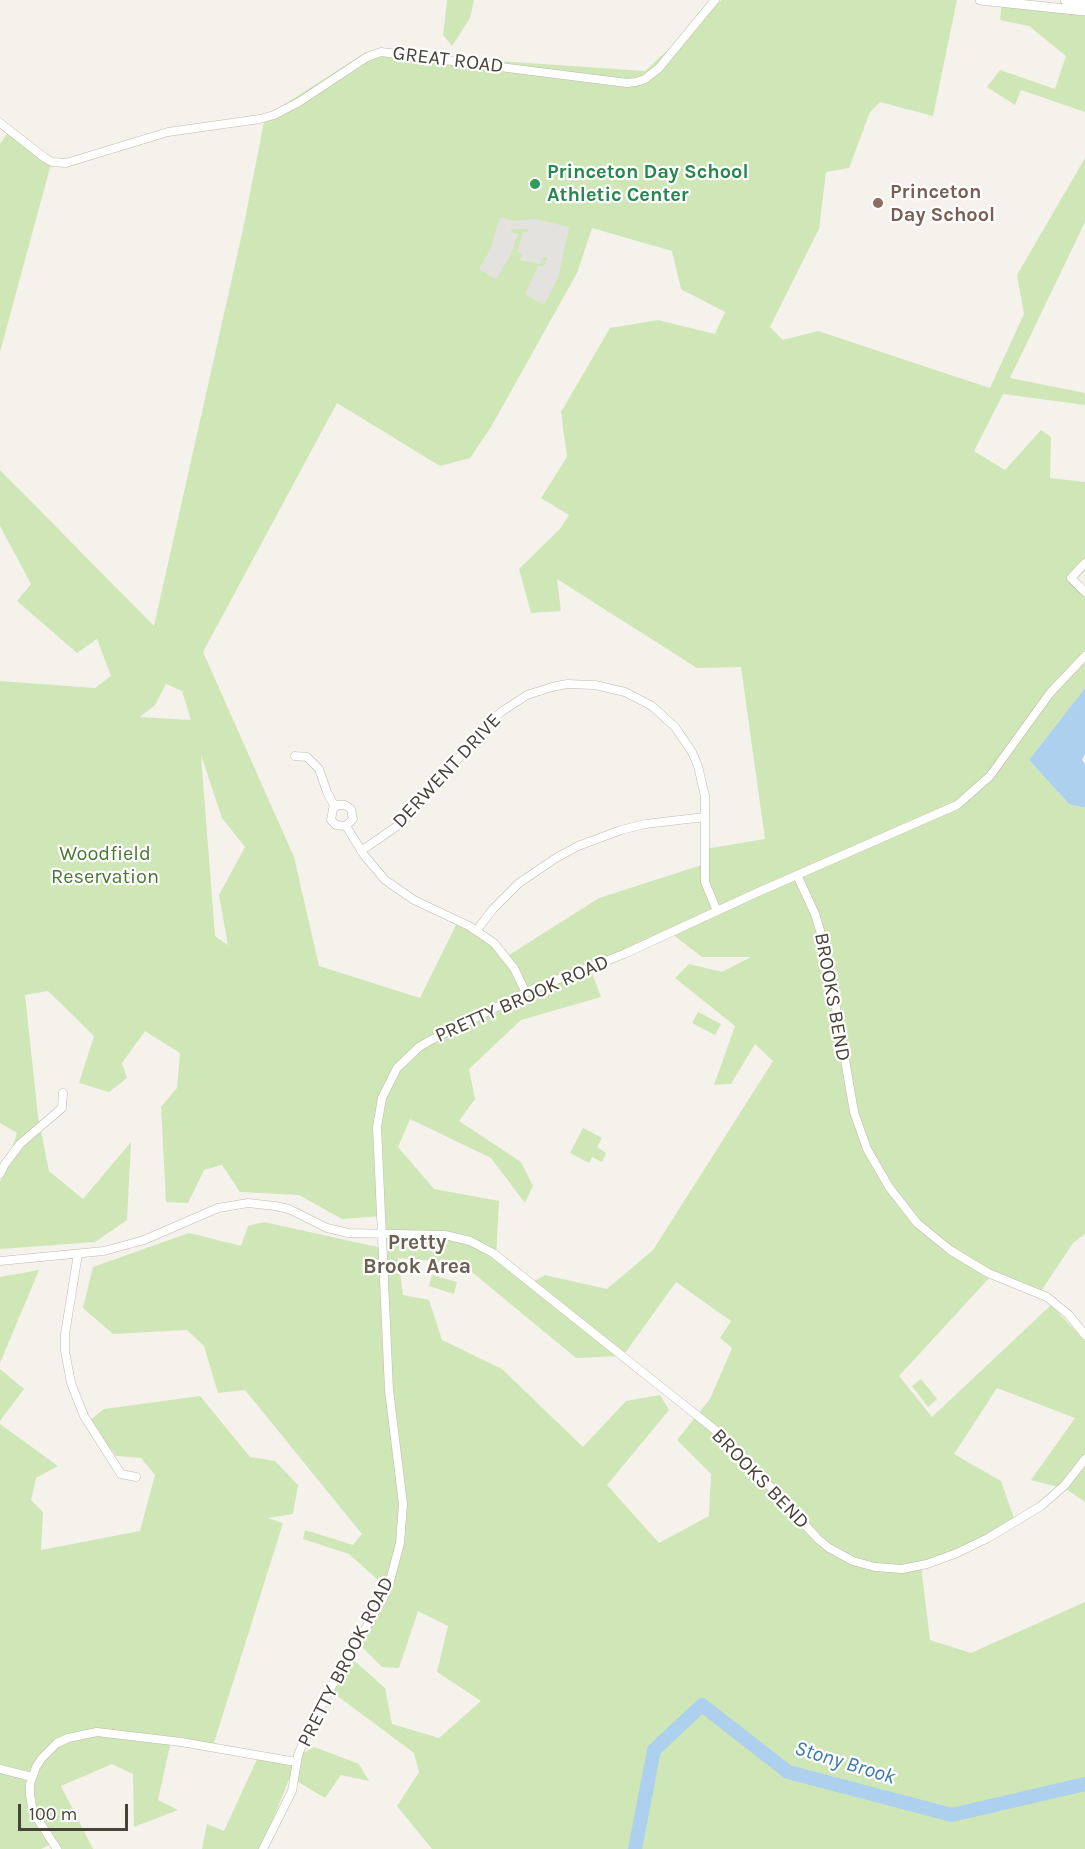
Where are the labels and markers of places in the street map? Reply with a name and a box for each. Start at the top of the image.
place label: Princeton Day School Athletic Center [547,160,748,207]
marker: Princeton Day School Athletic Center [528,177,542,191]
place label: Princeton Day School [890,180,995,227]
marker: Princeton Day School [871,196,885,210]

